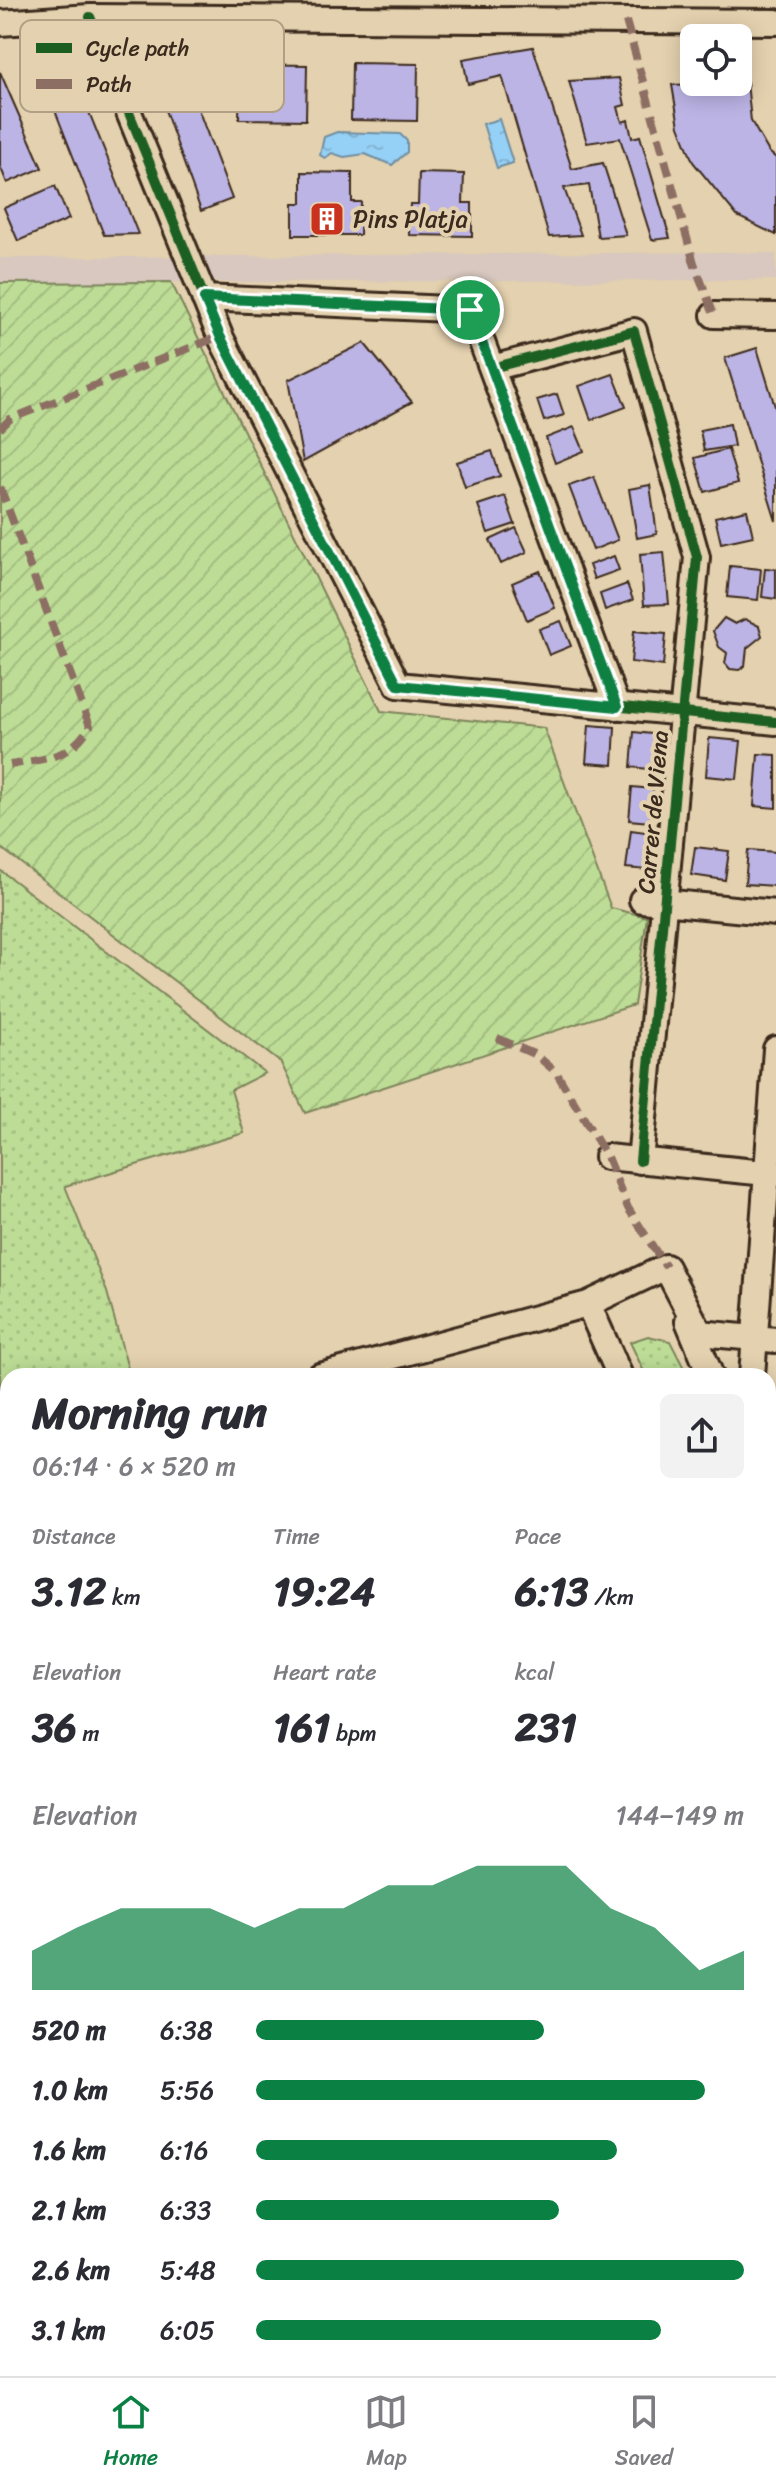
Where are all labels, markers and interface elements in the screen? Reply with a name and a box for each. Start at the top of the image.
legend [20,20,284,112]
map controls [680,24,752,96]
button: locate [680,24,752,96]
text: Cycle path [86,29,189,68]
text: Path [86,65,132,104]
place label: Pins Platja [353,198,468,240]
building icon: Pins Platja [308,200,346,238]
pin [436,276,504,344]
icon: arrive [448,288,492,332]
street label: Carrer de Viena [625,729,681,895]
text: Morning run [32,1374,267,1452]
button: share [660,1394,744,1478]
text: 06:14 · 6 × 520 m [32,1443,236,1489]
text: Distance [32,1517,116,1556]
text: Time [273,1517,320,1556]
text: Pace [515,1517,561,1556]
text: 3.12 [32,1556,106,1627]
text: 19:24 [273,1556,375,1627]
text: 6:13 [515,1556,589,1627]
text: km [106,1578,141,1617]
text: /km [589,1578,634,1617]
text: Elevation [32,1653,121,1692]
text: Heart rate [273,1653,377,1692]
text: kcal [515,1653,555,1692]
text: 36 [32,1692,77,1763]
text: 161 [273,1692,330,1763]
text: 231 [515,1692,577,1763]
text: m [77,1714,99,1753]
text: bpm [330,1714,377,1753]
text: Elevation [32,1792,137,1838]
text: 144–149 m [616,1792,744,1838]
text: 520 m [32,2007,106,2053]
text: 6:38 [160,2007,213,2053]
text: 1.0 km [32,2067,108,2113]
text: 5:56 [160,2067,214,2113]
text: 1.6 km [32,2127,106,2173]
text: 6:16 [160,2127,209,2173]
text: 2.1 km [32,2187,107,2233]
text: 6:33 [160,2187,211,2233]
text: 2.6 km [32,2247,110,2293]
text: 5:48 [160,2247,216,2293]
text: 3.1 km [32,2307,106,2353]
text: 6:05 [160,2307,215,2353]
tab: Home [103,2390,158,2477]
tab: Map [364,2390,408,2477]
tab: Saved [615,2390,673,2477]

